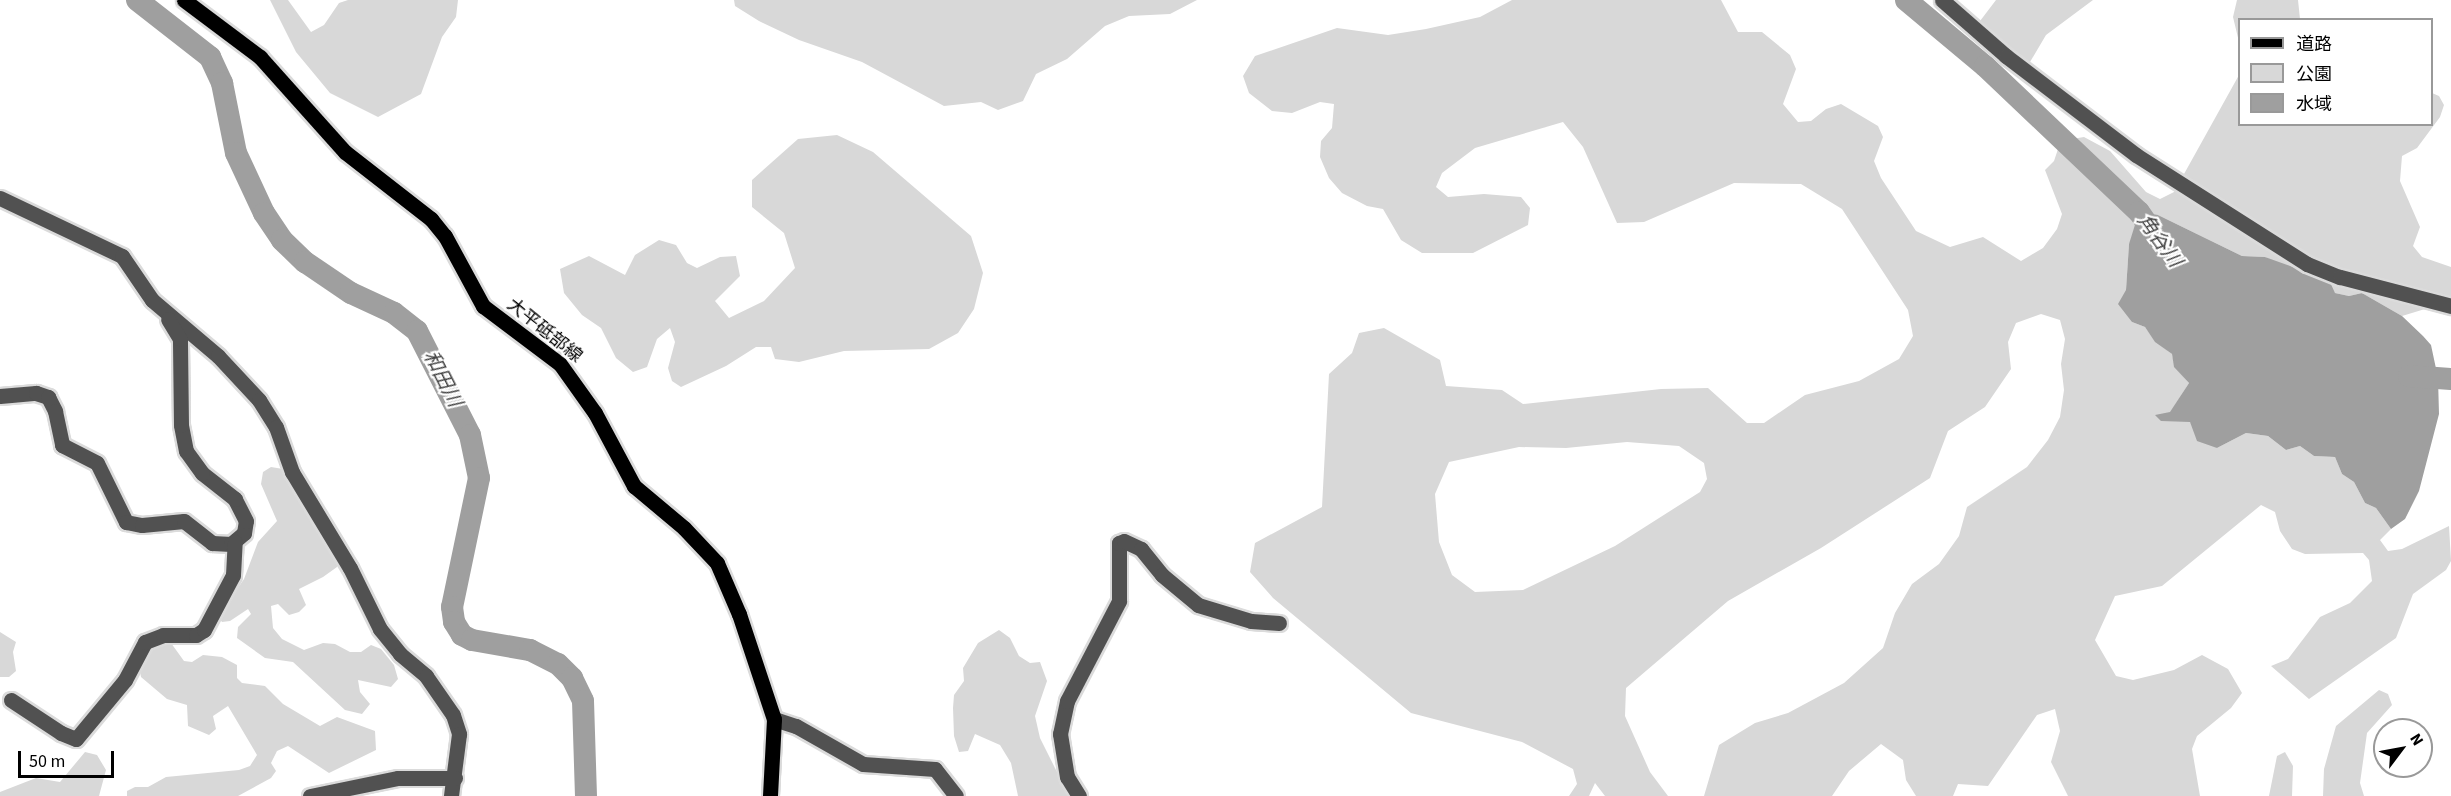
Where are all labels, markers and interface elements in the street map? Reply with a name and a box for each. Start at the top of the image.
legend [2238,18,2433,126]
text: 道路 [2296,32,2332,57]
text: 公園 [2296,62,2332,87]
text: 水域 [2296,92,2332,117]
water label: 角谷川 [2132,210,2186,272]
street label: 大平砥部線 [502,294,586,368]
water label: 和田川 [418,347,466,411]
north arrow [2373,718,2433,778]
text: N [2404,729,2429,750]
scale bar [21,739,117,777]
text: 50 m [29,749,65,774]

